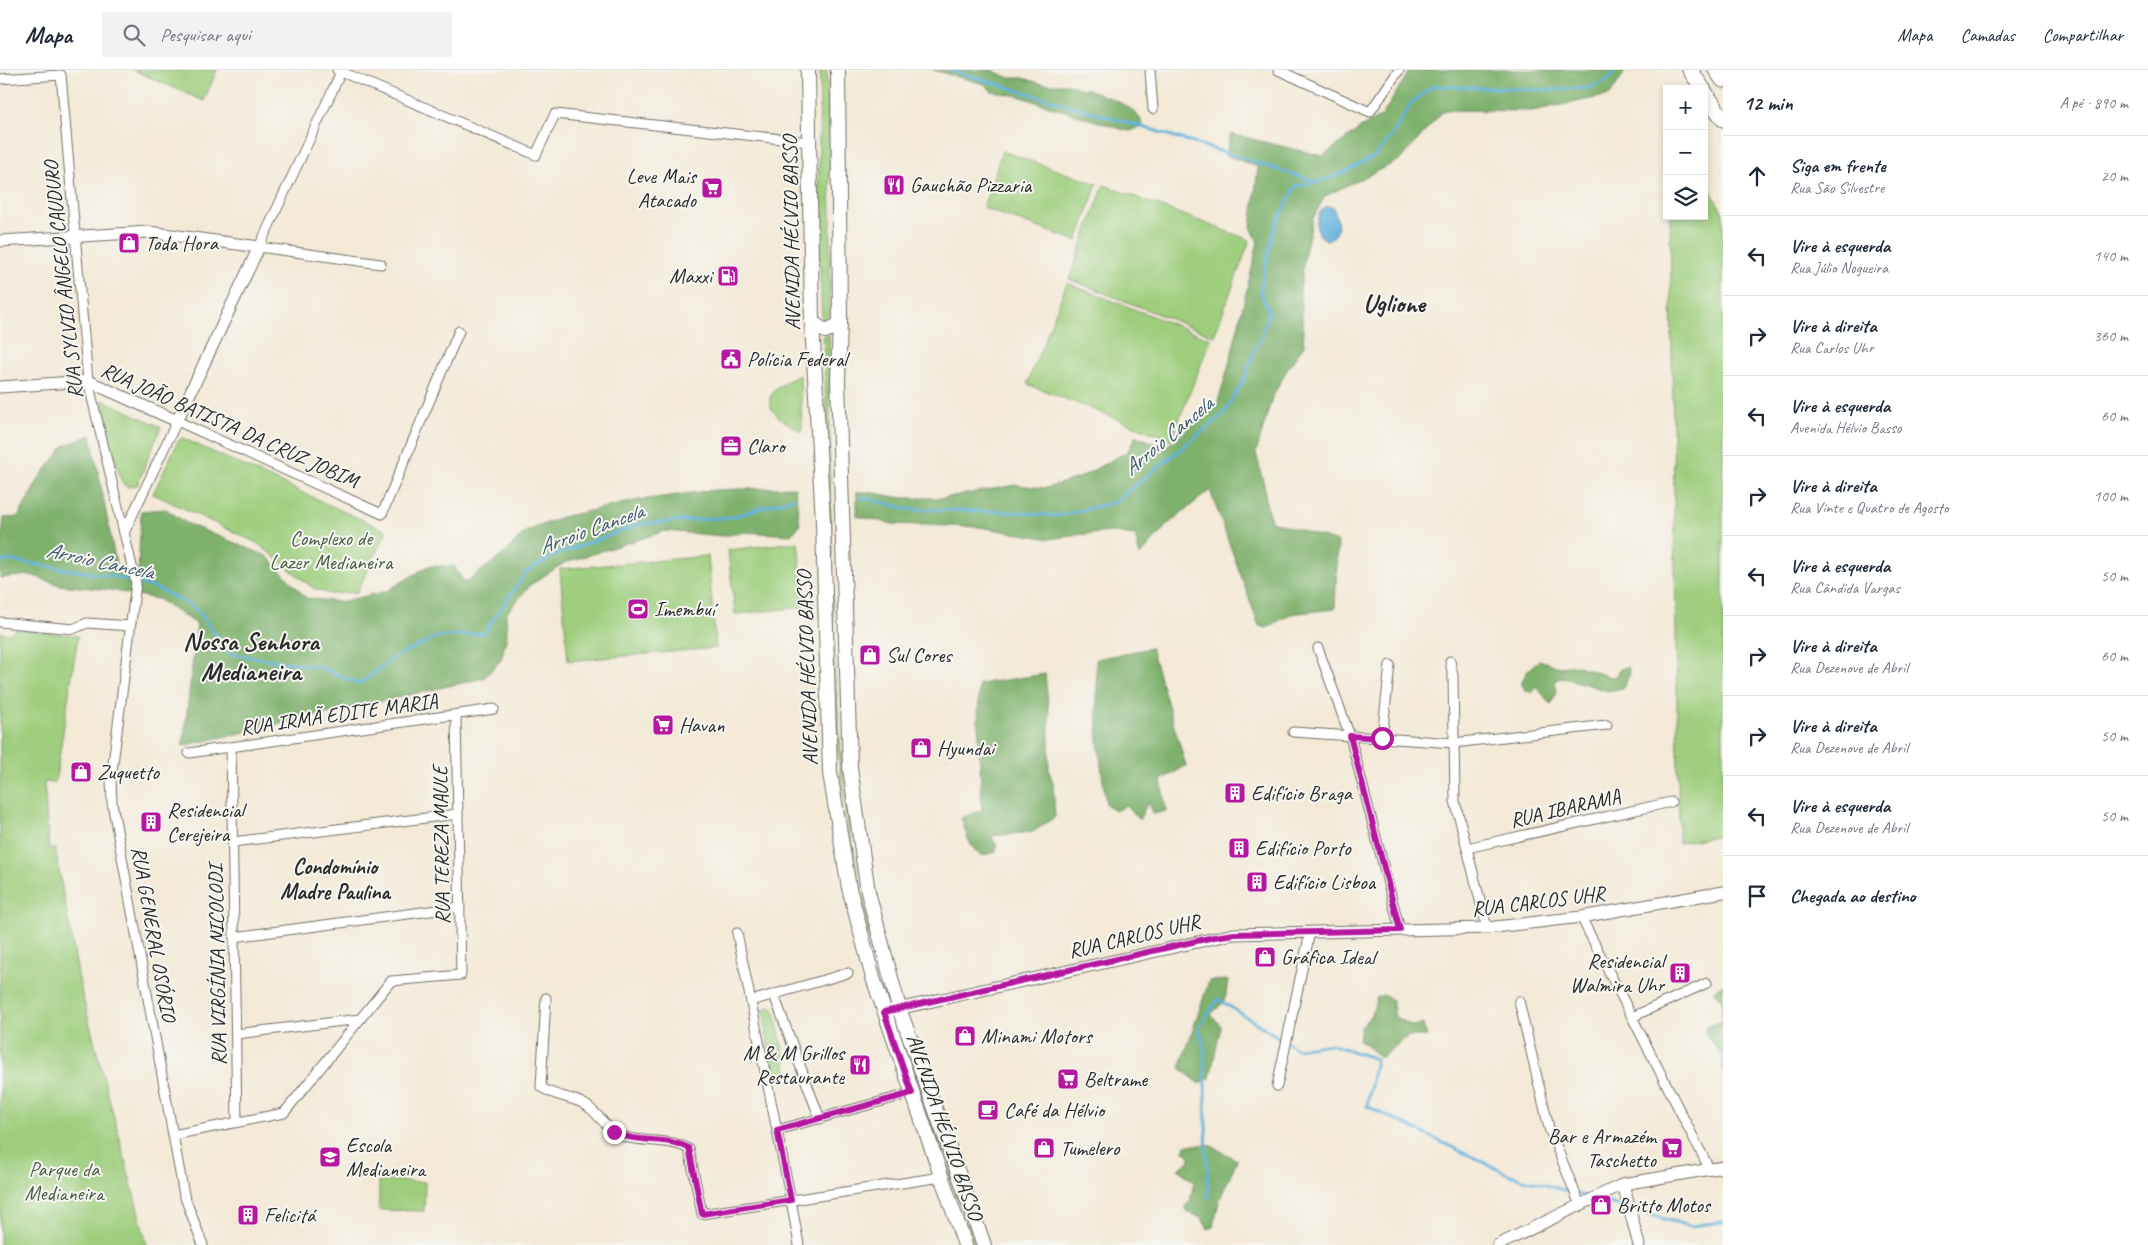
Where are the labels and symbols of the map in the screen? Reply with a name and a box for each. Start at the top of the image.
street label: AVENIDA HÉLVIO BASSO [776,133,806,331]
street label: RUA SYLVIO ÂNGELO CAUDURO [37,157,88,400]
place label: Leve Mais Atacado [627,163,698,213]
place label: Gauchão Pizzaria [910,172,1033,198]
restaurant icon: Gauchão Pizzaria [882,173,906,197]
supermarket icon: Leve Mais Atacado [700,176,724,200]
place label: Toda Hora [145,230,220,256]
shop icon: Toda Hora [117,231,141,255]
place label: Maxxi [669,263,715,289]
fuel station icon: Maxxi [716,264,740,288]
district label: Uglione [1363,287,1427,320]
place label: Polícia Federal [747,346,850,372]
public building icon: Polícia Federal [719,347,743,371]
street label: RUA JOÃO BATISTA DA CRUZ JOBIM [97,356,365,494]
water label: Arroio Cancela [1117,388,1221,482]
place label: Claro [747,433,787,459]
office icon: Claro [719,434,743,458]
water label: Arroio Cancela [535,496,650,561]
park label: Complexo de Lazer Medianeira [270,525,394,575]
water label: Arroio Cancela [44,536,159,587]
street label: AVENIDA HÉLVIO BASSO [791,568,823,766]
place label: Imembuí [654,596,719,622]
sports icon: Imembuí [626,597,650,621]
district label: Nossa Senhora Medianeira [183,625,321,688]
place label: Sul Cores [886,642,953,668]
shop icon: Sul Cores [858,643,882,667]
street label: RUA IRMÃ EDITE MARIA [239,687,440,741]
place label: Havan [679,712,725,738]
supermarket icon: Havan [651,713,675,737]
route start [1371,727,1394,750]
place label: Hyundai [937,735,997,761]
shop icon: Hyundai [909,736,933,760]
place label: Zuquetto [97,759,161,785]
shop icon: Zuquetto [69,760,93,784]
street label: RUA TEREZA MAULE [427,763,455,924]
place label: Edifício Braga [1251,780,1354,806]
building icon: Edifício Braga [1223,781,1247,805]
street label: RUA IBARAMA [1507,783,1623,833]
place label: Residencial Cerejeira [167,797,247,847]
building icon: Residencial Cerejeira [139,810,163,834]
place label: Edifício Porto [1255,835,1352,861]
building icon: Edifício Porto [1227,836,1251,860]
street label: RUA GENERAL OSÓRIO [126,845,183,1026]
district label: Condomínio Madre Paulina [280,853,392,906]
street label: RUA VIRGÍNIA NICOLODI [202,860,232,1066]
place label: Edifício Lisboa [1273,869,1377,895]
building icon: Edifício Lisboa [1245,870,1269,894]
street label: RUA CARLOS UHR [1470,880,1609,922]
street label: RUA CARLOS UHR [1066,908,1205,964]
place label: Gráfica Ideal [1281,944,1378,970]
shop icon: Gráfica Ideal [1253,945,1277,969]
place label: Residencial Walmira Uhr [1570,948,1667,998]
building icon: Residencial Walmira Uhr [1668,961,1692,985]
place label: Minami Motors [981,1023,1093,1049]
shop icon: Minami Motors [953,1024,977,1048]
street label: AVENIDA HÉLVIO BASSO [901,1031,990,1226]
place label: M & M Grillos Restaurante [743,1040,846,1090]
restaurant icon: M & M Grillos Restaurante [848,1053,872,1077]
place label: Beltrame [1084,1066,1148,1092]
supermarket icon: Beltrame [1056,1067,1080,1091]
place label: Café da Hélvio [1004,1097,1107,1123]
cafe icon: Café da Hélvio [976,1098,1000,1122]
route end [603,1121,626,1144]
place label: Bar e Armazém Taschetto [1548,1123,1658,1173]
place label: Escola Medianeira [346,1132,427,1182]
place label: Tumelero [1060,1135,1121,1161]
shop icon: Tumelero [1032,1136,1056,1160]
supermarket icon: Bar e Armazém Taschetto [1660,1136,1684,1160]
school or university icon: Escola Medianeira [318,1145,342,1169]
park label: Parque da Medianeira [24,1156,106,1206]
place label: Britto Motos [1617,1192,1712,1218]
shop icon: Britto Motos [1589,1193,1613,1217]
place label: Felicitá [264,1202,317,1228]
building icon: Felicitá [236,1203,260,1227]

